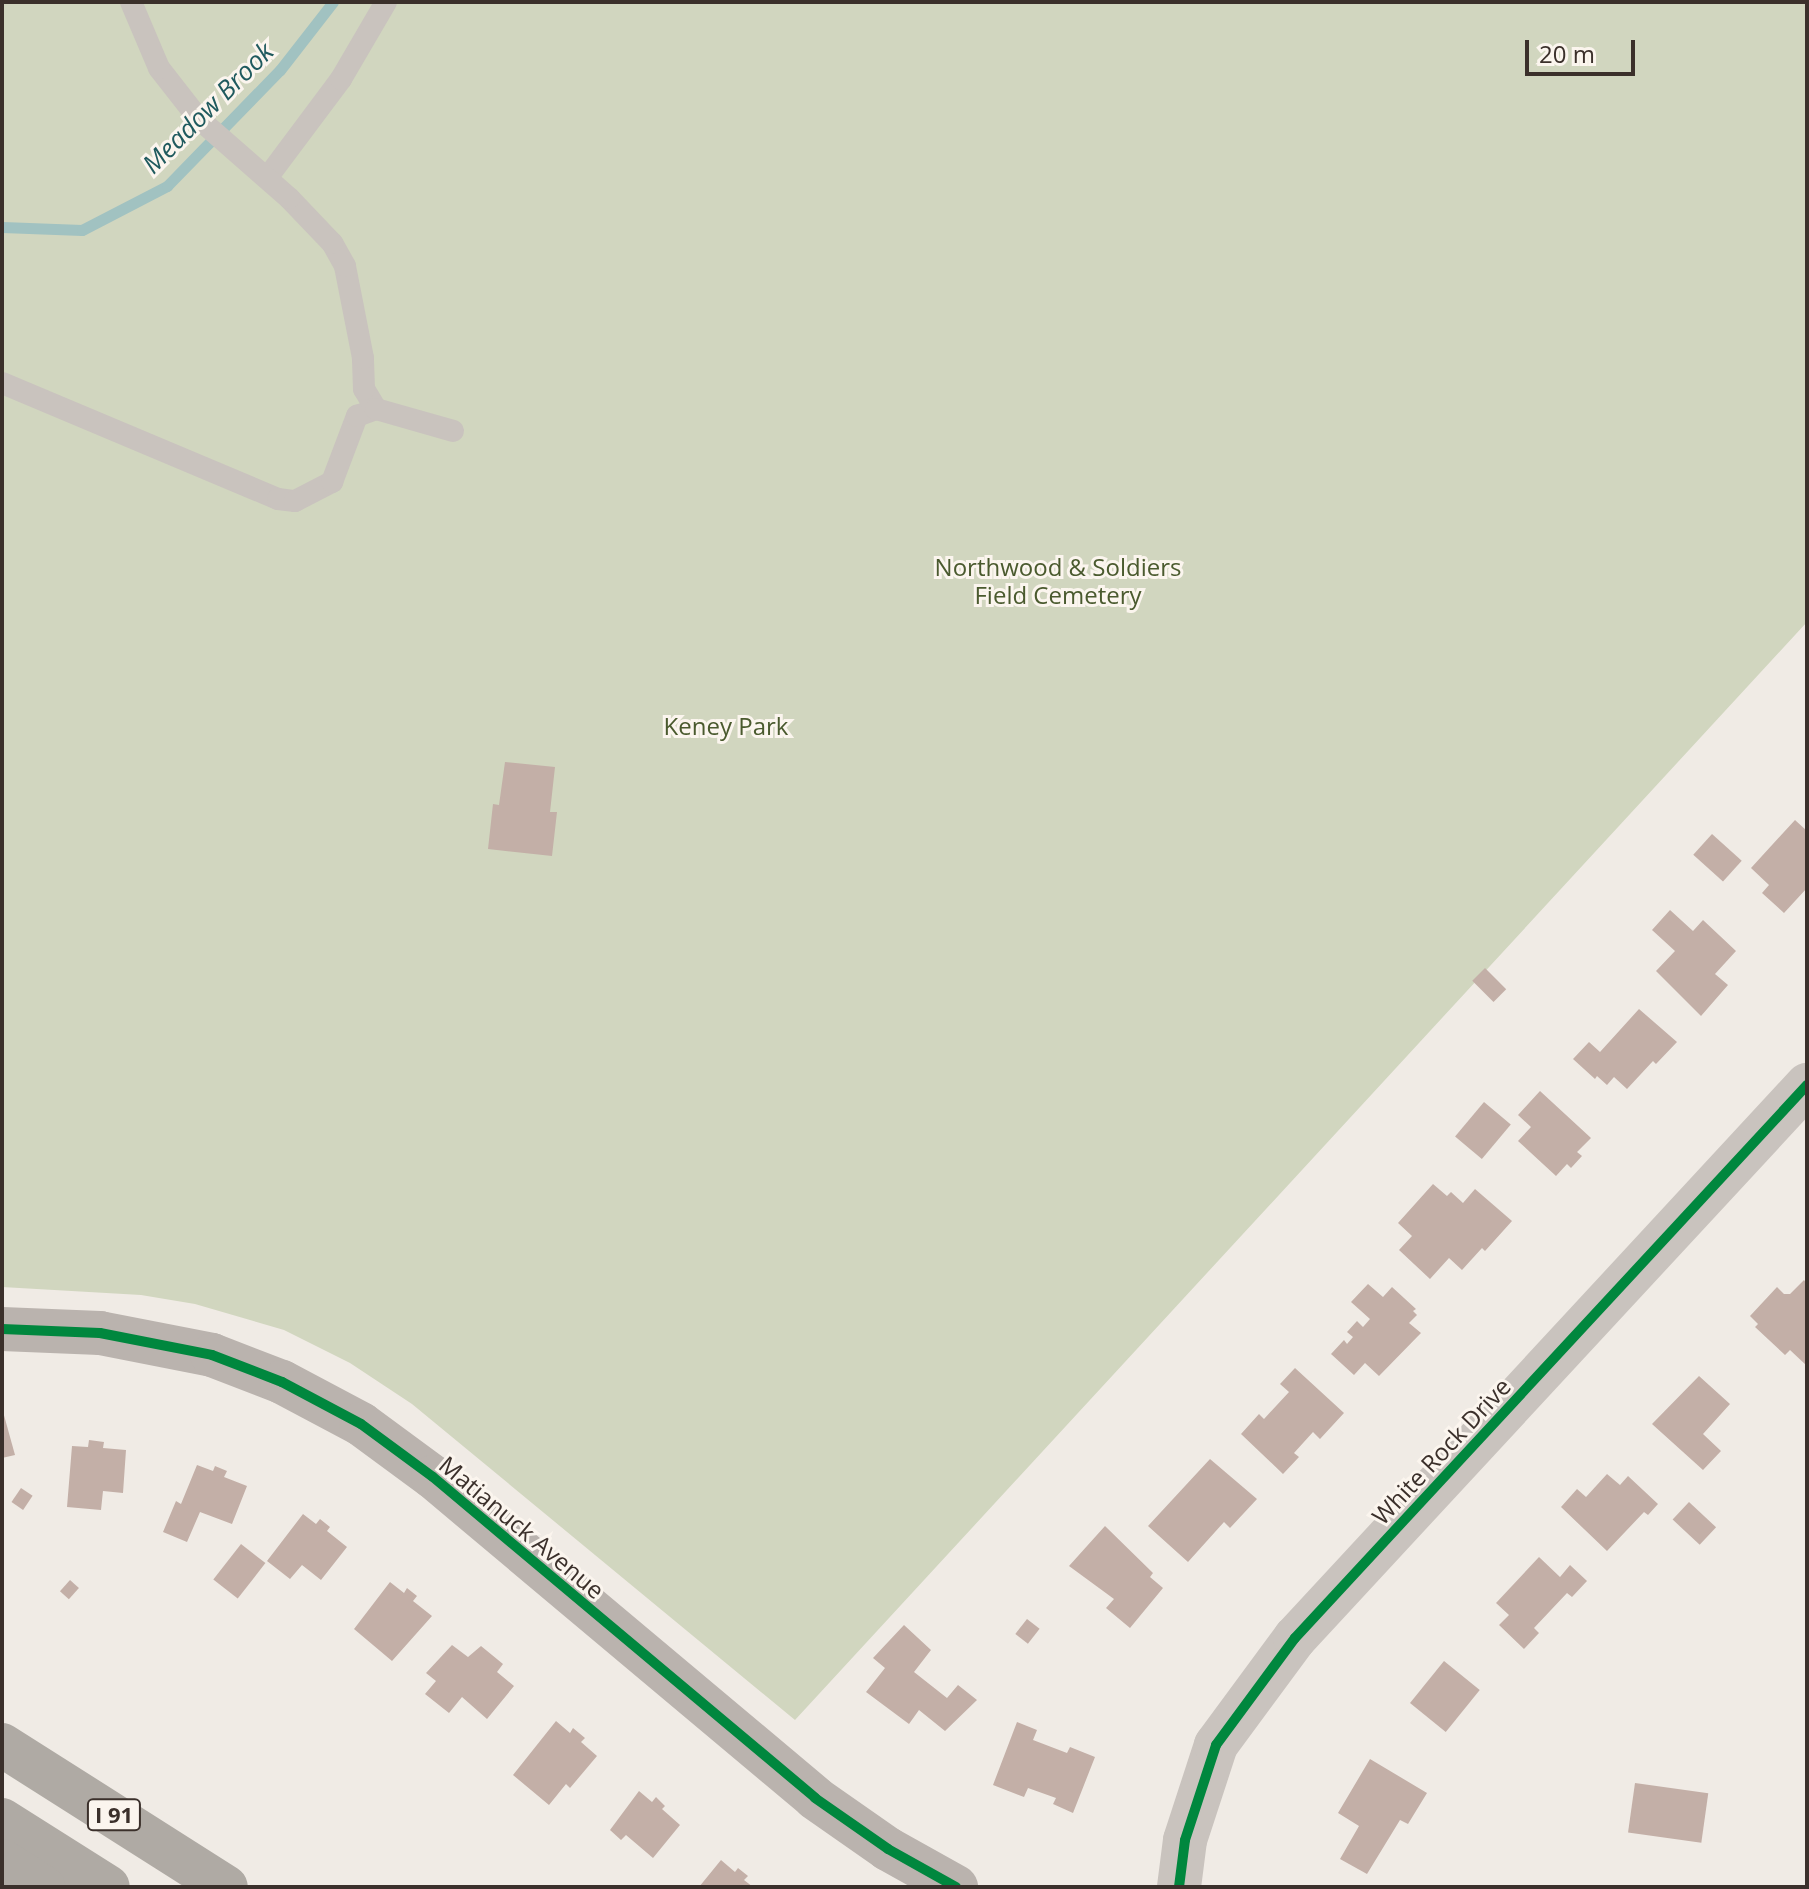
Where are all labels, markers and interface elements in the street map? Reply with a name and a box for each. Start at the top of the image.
scale bar [1529,24,1639,74]
water label: Meadow Brook [136,36,280,180]
text: 20 m [1539,37,1595,70]
park label: Northwood & Soldiers Field Cemetery [935,553,1181,609]
park label: Keney Park [664,712,788,740]
street label: White Rock Drive [1366,1372,1516,1530]
street label: Matianuck Avenue [434,1450,610,1604]
road number: I 91 [86,1797,142,1833]

